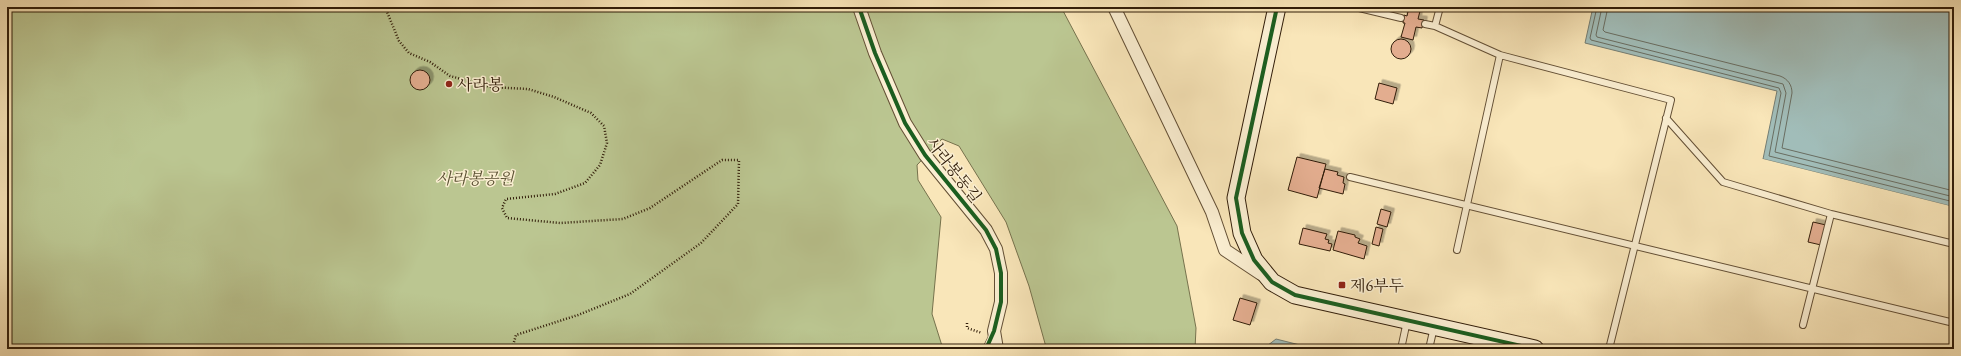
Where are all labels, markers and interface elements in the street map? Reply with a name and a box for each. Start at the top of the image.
place label: 사라봉 [457,74,503,95]
marker: 사라봉 [444,79,454,89]
street label: 사라봉동길 [922,133,986,207]
park label: 사라봉공원 [436,168,515,189]
place label: 제6부두 [1350,275,1405,296]
marker: 제6부두 [1337,280,1347,290]

